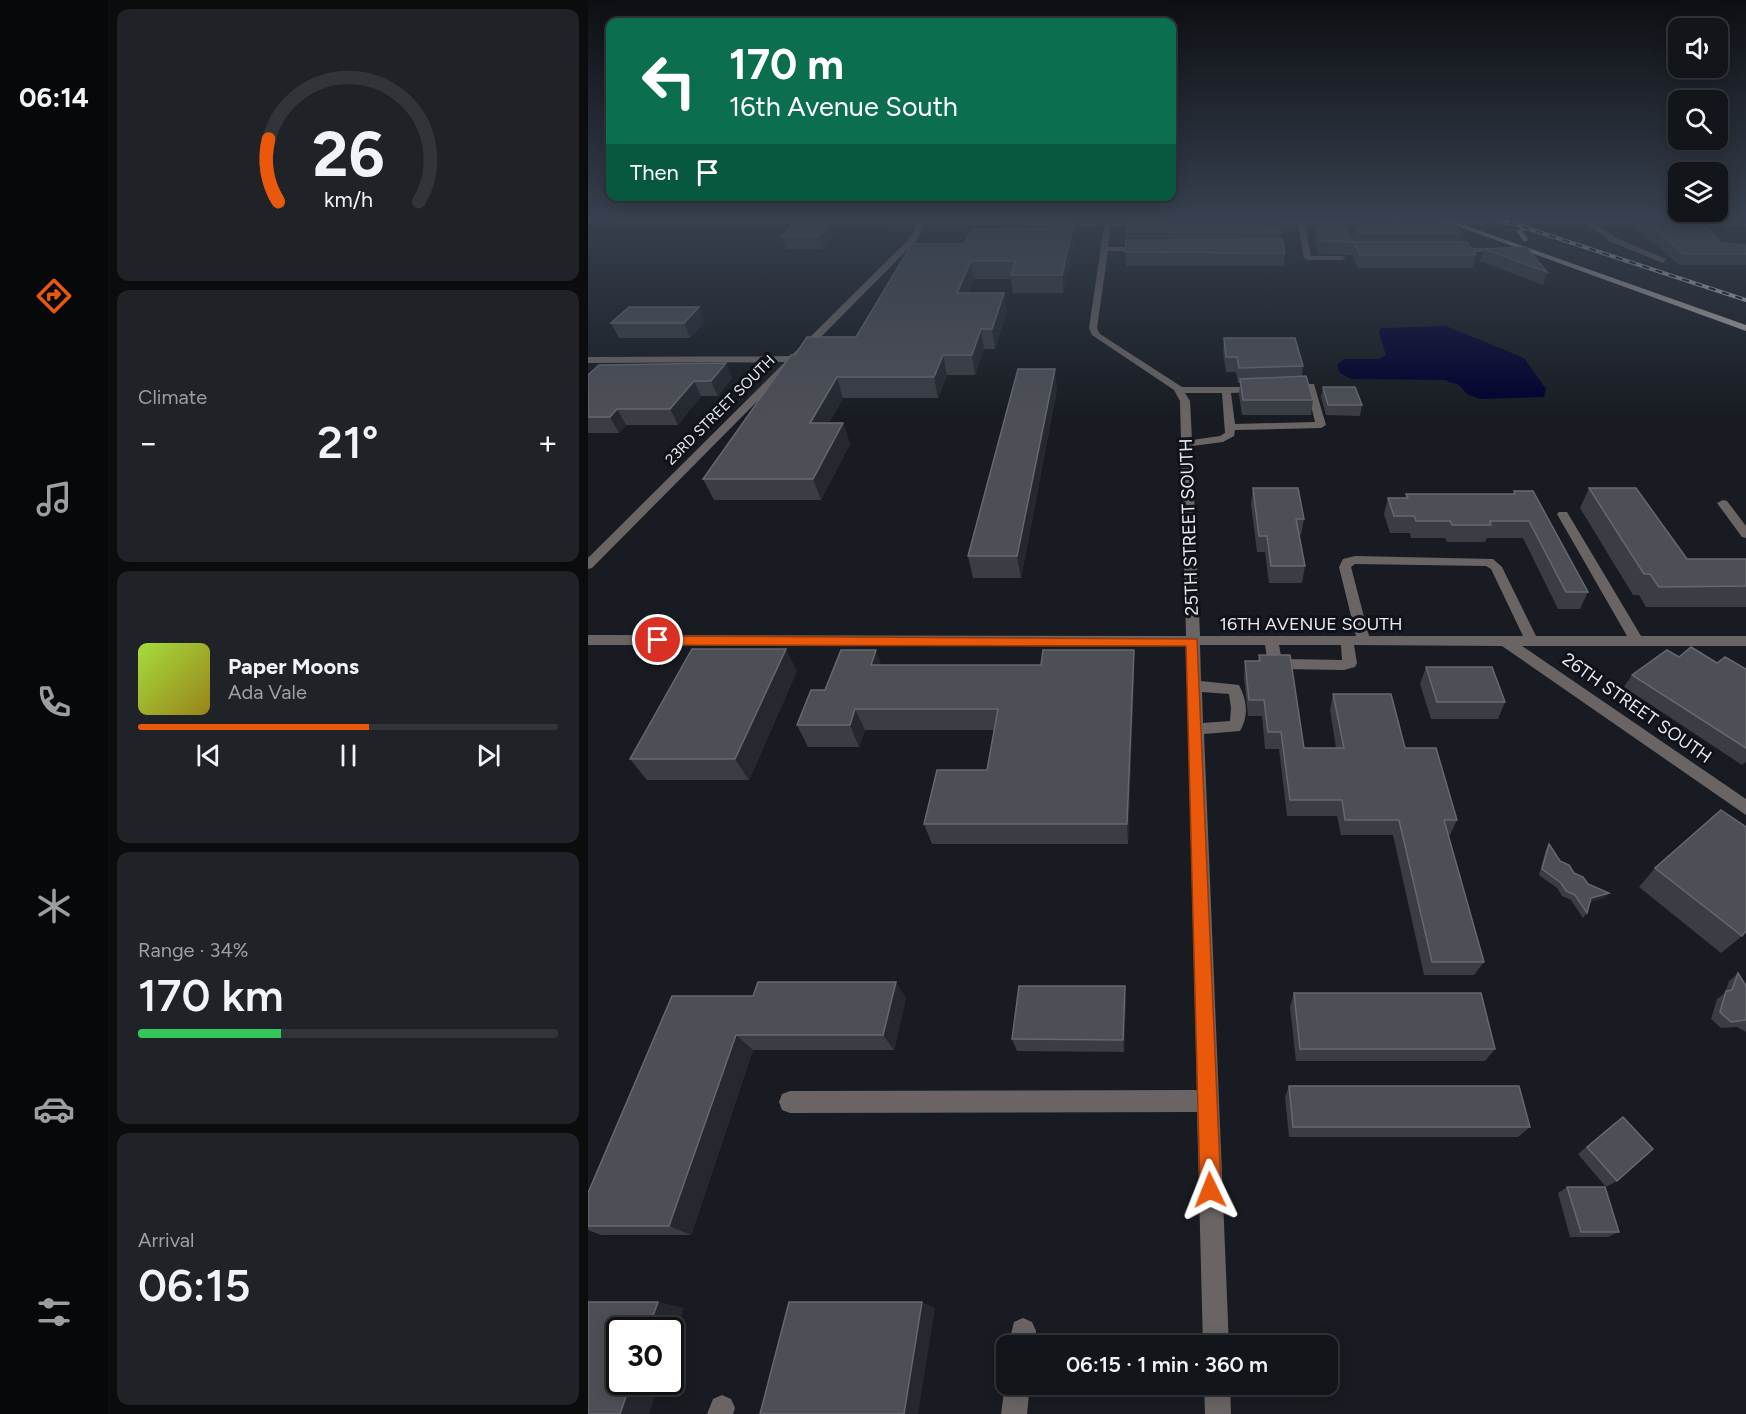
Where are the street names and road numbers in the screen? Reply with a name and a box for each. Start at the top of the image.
street label: 23RD STREET SOUTH [662,352,778,468]
street label: 25TH STREET SOUTH [1175,438,1203,616]
street label: 16TH AVENUE SOUTH [1220,613,1402,635]
street label: 26TH STREET SOUTH [1558,648,1716,768]

